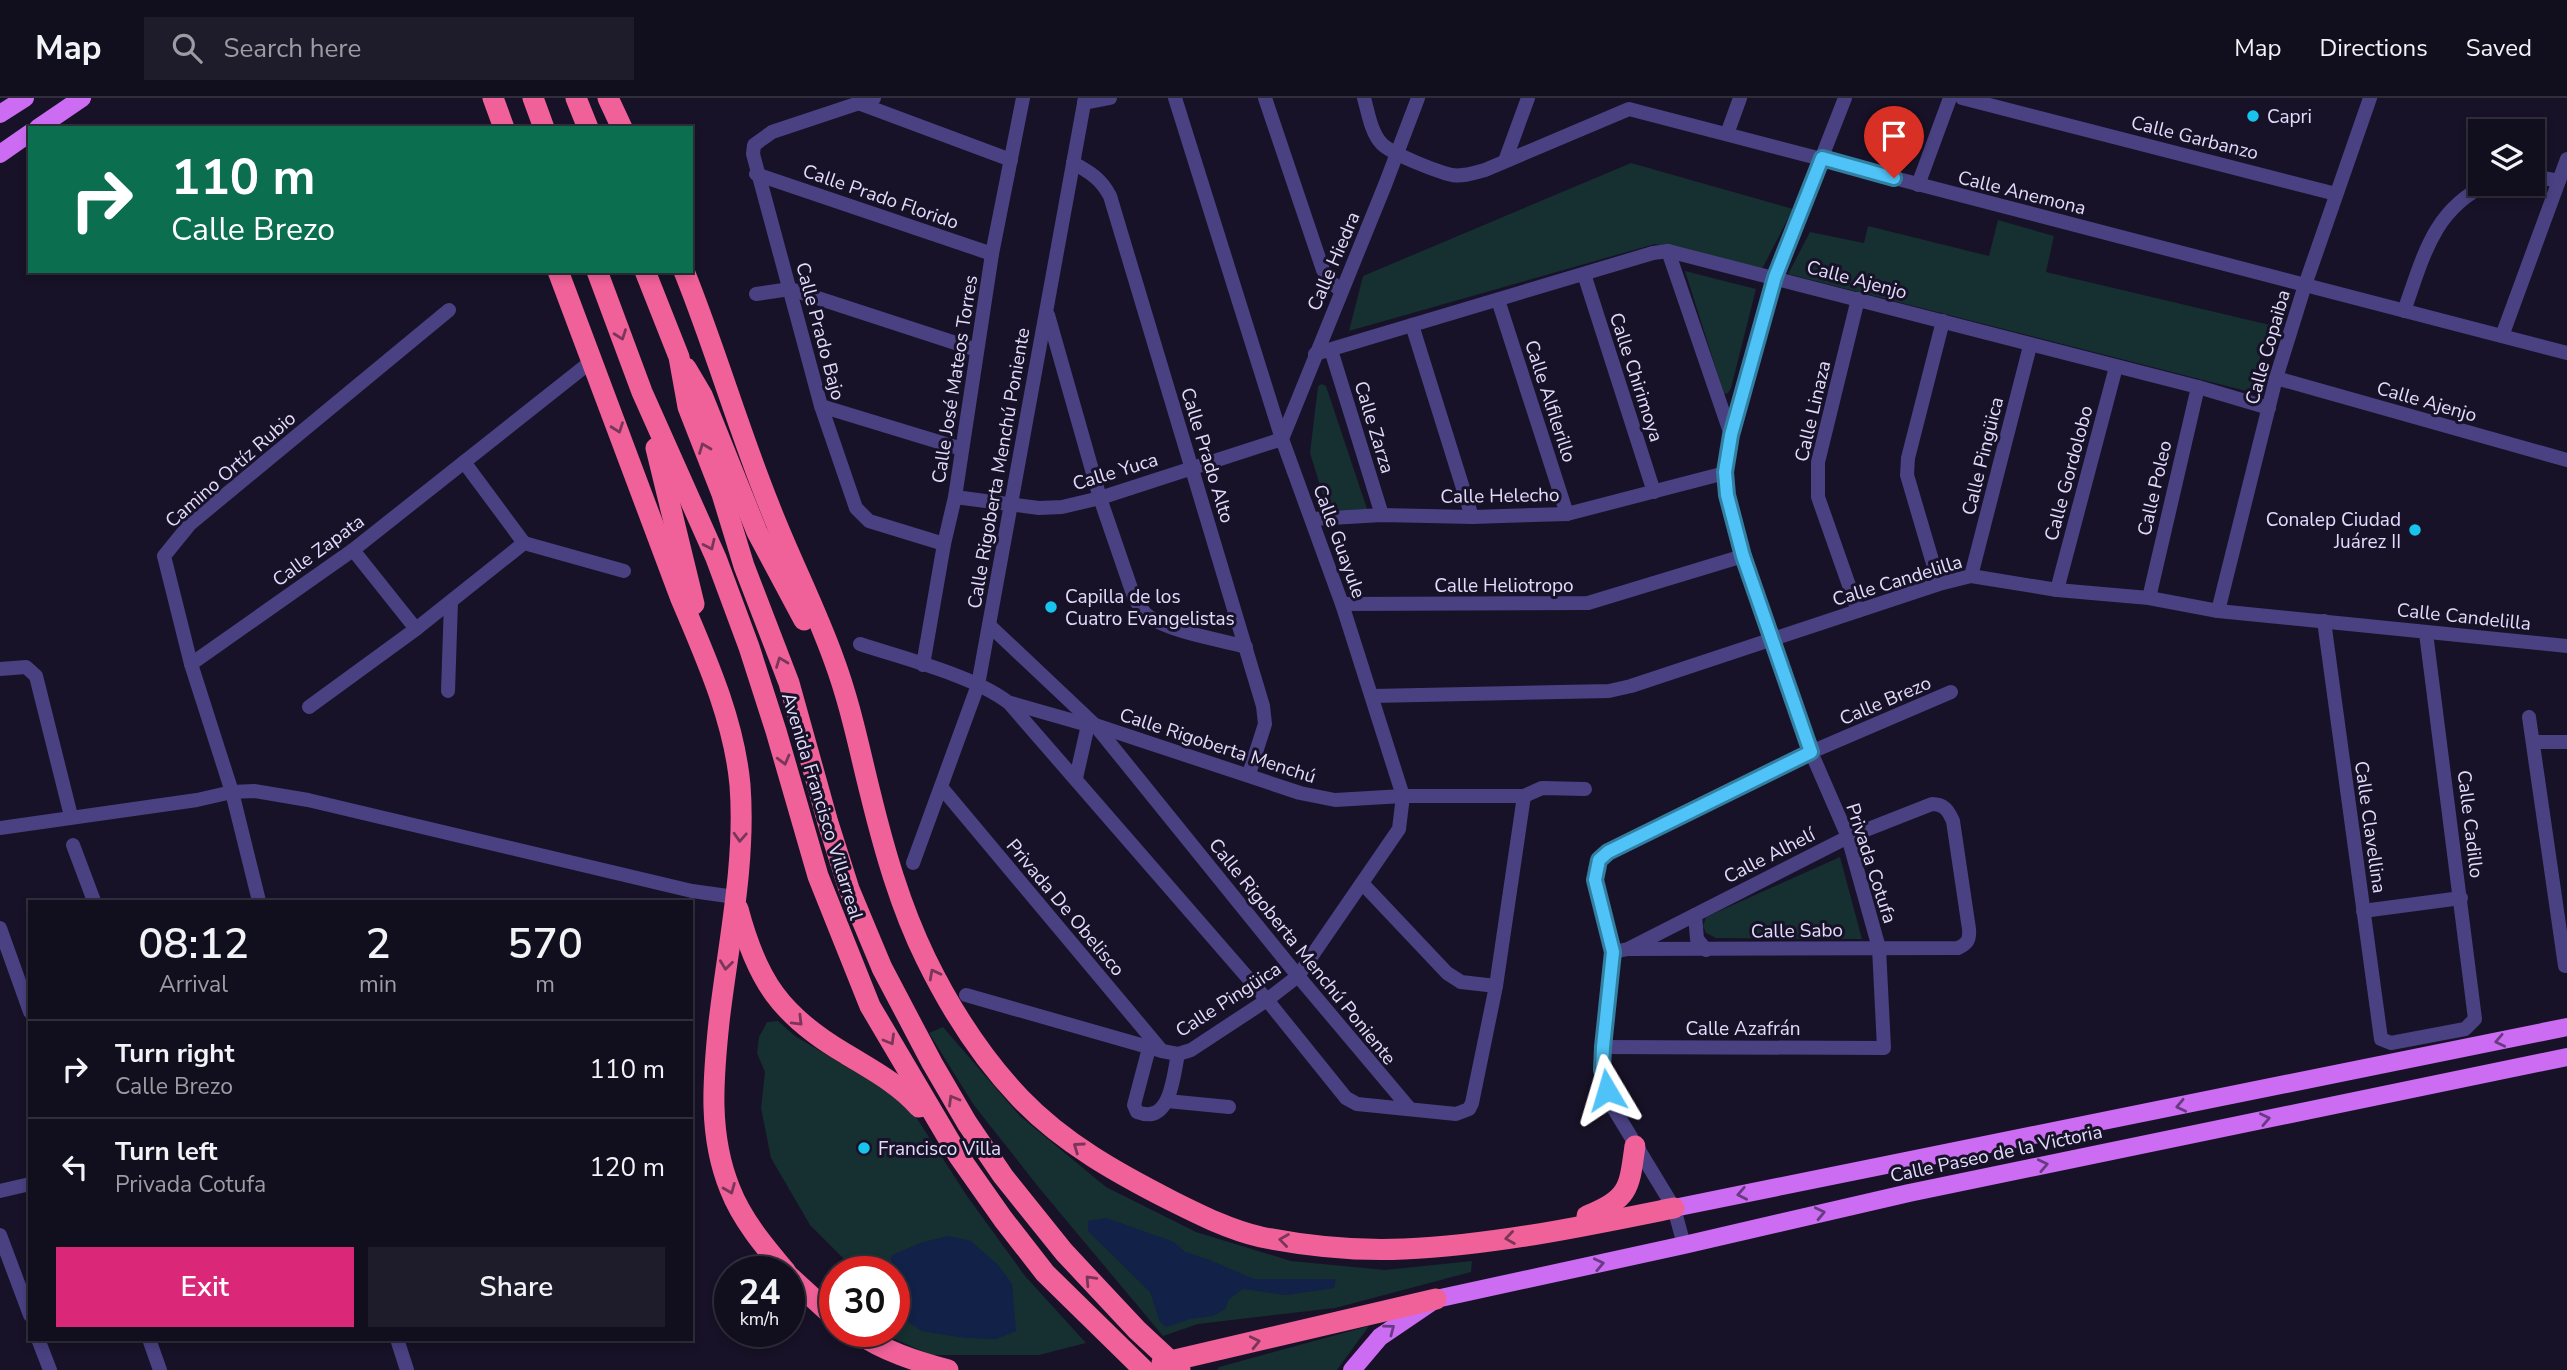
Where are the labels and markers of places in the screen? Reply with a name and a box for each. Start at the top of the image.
place label: Capri [2267,104,2312,130]
pin [1864,106,1924,178]
marker: Capri [2245,108,2261,124]
place label: Conalep Ciudad Juárez II [2266,507,2401,555]
marker: Conalep Ciudad Juárez II [2407,522,2423,538]
place label: Capilla de los Cuatro Evangelistas [1065,584,1235,632]
marker: Capilla de los Cuatro Evangelistas [1043,599,1059,615]
place label: Francisco Villa [878,1136,1001,1162]
marker: Francisco Villa [856,1140,872,1156]

